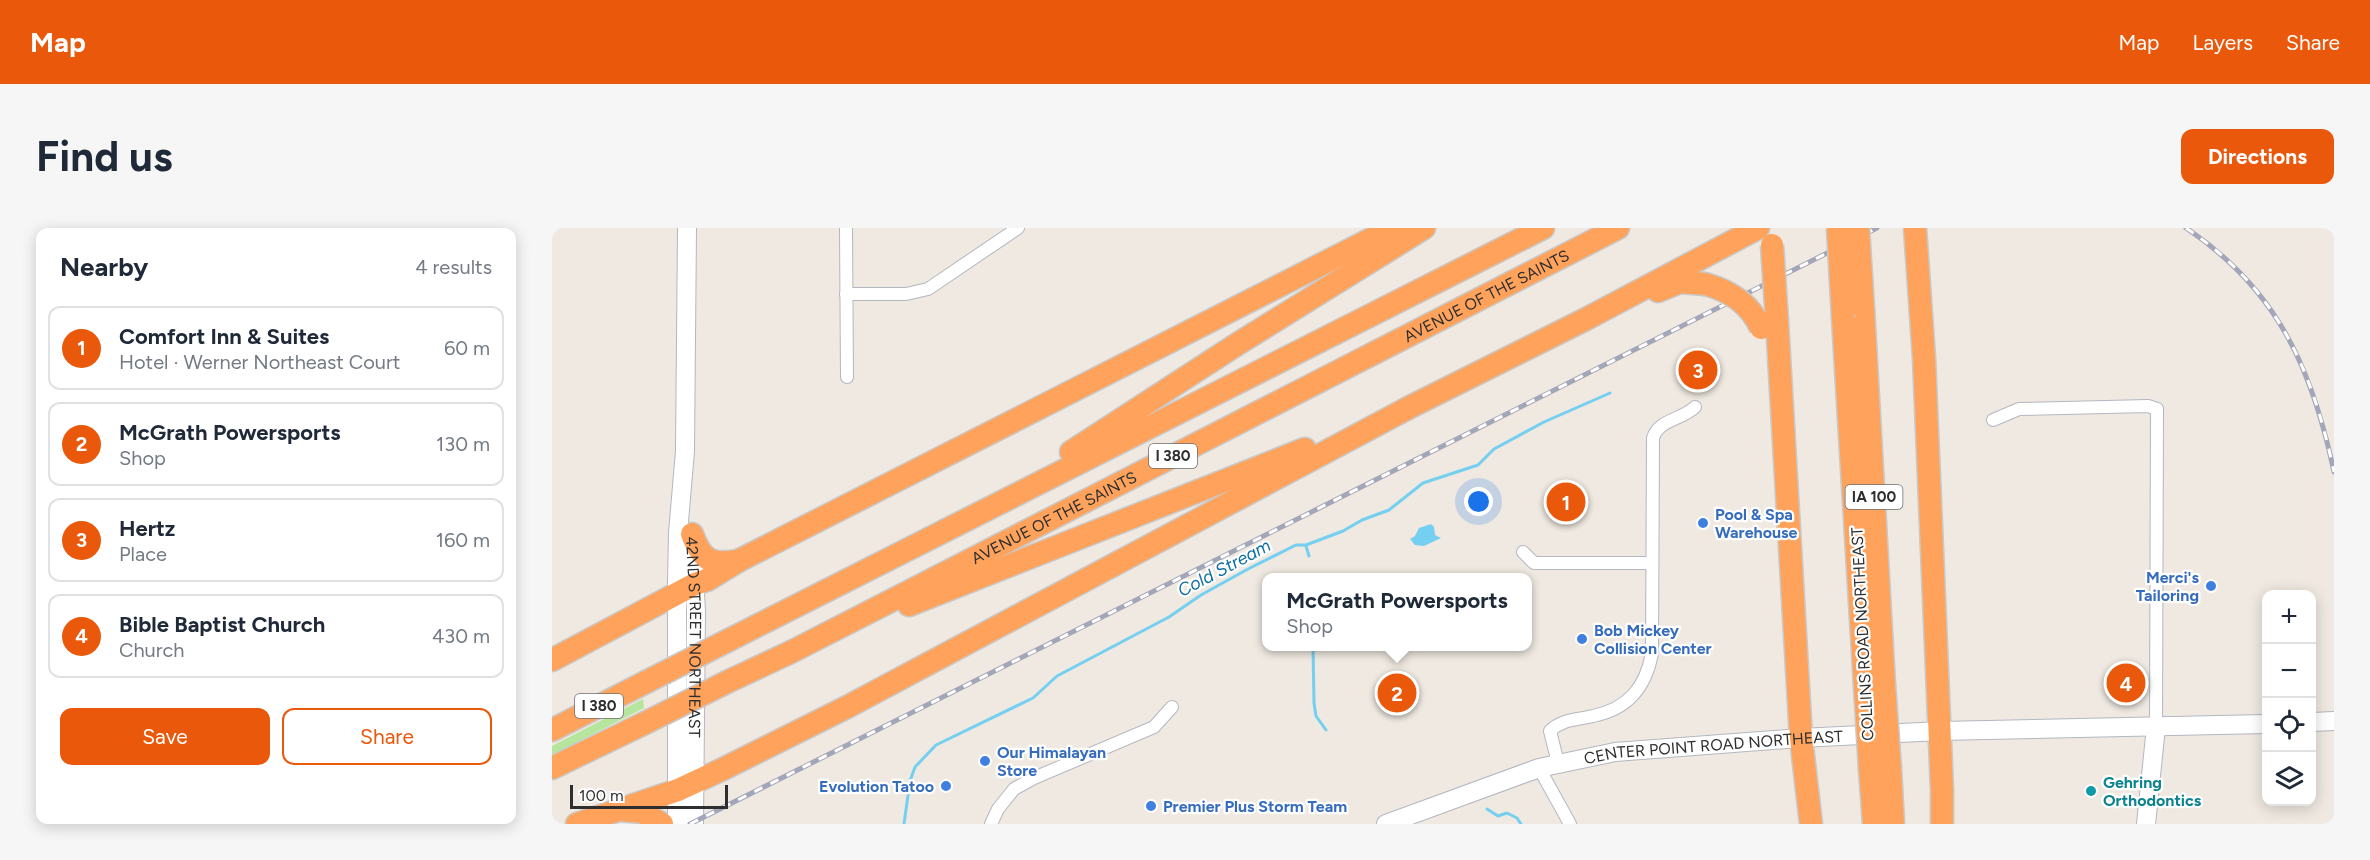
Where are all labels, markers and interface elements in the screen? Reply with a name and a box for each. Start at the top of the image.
text: Map [30,25,86,59]
text: Map [2119,30,2159,55]
text: Layers [2192,30,2253,55]
text: Share [2286,30,2340,55]
button: Directions [2181,129,2334,184]
text: Find us [36,131,173,182]
street label: AVENUE OF THE SAINTS [1401,246,1573,346]
text: Nearby [60,251,148,283]
text: 4 results [415,255,492,279]
text: Comfort Inn & Suites [119,323,329,350]
text: 1 [77,336,86,360]
text: 60 m [444,336,490,360]
pin: 3 [1678,348,1718,392]
text: Hotel · Werner Northeast Court [119,350,400,374]
text: McGrath Powersports [119,419,340,446]
text: 2 [76,432,87,456]
text: 130 m [436,432,490,456]
road number: I 380 [1149,444,1197,468]
text: Shop [119,446,166,470]
street label: AVENUE OF THE SAINTS [968,467,1140,568]
pin: 1 [1546,480,1586,524]
road number: IA 100 [1846,485,1902,509]
your location [1464,487,1493,516]
place label: Pool & Spa Warehouse [1715,505,1797,542]
text: Hertz [119,515,175,542]
marker: Pool & Spa Warehouse [1696,516,1710,530]
street label: COLLINS ROAD NORTHEAST [1847,527,1878,741]
text: 3 [76,528,87,552]
text: 160 m [436,528,490,552]
water label: Cold Stream [1174,534,1274,602]
street label: 42ND STREET NORTHEAST [682,536,705,738]
text: Place [119,542,167,566]
place label: Merci's Tailoring [2136,568,2200,605]
popup [1262,573,1532,651]
marker: Merci's Tailoring [2204,579,2218,593]
text: McGrath Powersports [1286,587,1508,614]
map controls [2262,590,2316,806]
button: + [2262,590,2316,644]
text: Bible Baptist Church [119,611,325,638]
text: Shop [1286,614,1333,638]
place label: Bob Mickey Collision Center [1594,621,1712,658]
text: 4 [75,624,88,648]
text: 430 m [432,624,490,648]
marker: Bob Mickey Collision Center [1575,632,1589,646]
text: Church [119,638,184,662]
button: − [2262,644,2316,698]
pin: 4 [2106,660,2146,706]
pin: 2 [1378,670,1416,716]
road number: I 380 [575,694,623,718]
button: locate [2262,698,2316,752]
button: Save [60,708,270,765]
button: Share [282,708,492,765]
street label: CENTER POINT ROAD NORTHEAST [1582,727,1843,768]
place label: Our Himalayan Store [997,743,1106,780]
button: layers [2262,752,2316,806]
marker: Our Himalayan Store [978,754,992,768]
place label: Gehring Orthodontics [2103,773,2202,810]
place label: Evolution Tatoo [819,777,934,796]
marker: Evolution Tatoo [939,779,953,793]
scale bar [570,782,728,810]
marker: Gehring Orthodontics [2084,784,2098,798]
text: 100 m [579,786,624,805]
place label: Premier Plus Storm Team [1163,797,1347,816]
marker: Premier Plus Storm Team [1144,799,1158,813]

